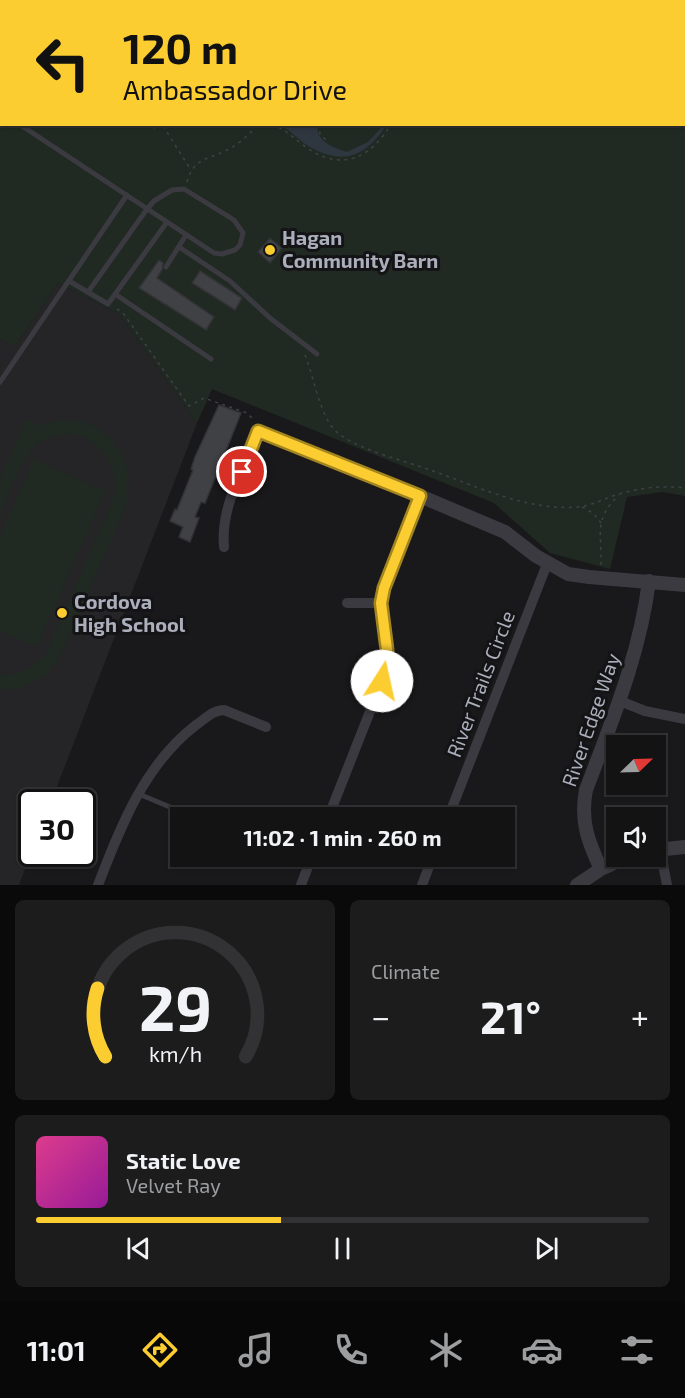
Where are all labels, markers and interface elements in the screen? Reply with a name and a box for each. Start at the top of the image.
text: 120 m [123,22,238,72]
icon: left [24,24,102,102]
text: Ambassador Drive [123,73,347,105]
place label: Hagan Community Barn [282,225,438,273]
marker: Hagan Community Barn [263,243,277,257]
pin [216,446,267,497]
icon: arrive [225,455,258,488]
place label: Cordova High School [74,589,186,636]
marker: Cordova High School [55,606,69,620]
street label: River Trails Circle [441,607,519,760]
position arrow [350,649,414,713]
street label: River Edge Way [556,649,624,790]
north arrow [606,735,666,795]
map controls [606,735,666,867]
speed limit sign: 30 [18,789,96,867]
button: sound [606,807,666,867]
text: 11:02 · 1 min · 260 m [243,824,442,850]
text: Climate [371,959,440,983]
text: 29 [138,969,212,1044]
text: 21° [480,989,541,1043]
text: − [371,996,390,1036]
text: + [631,996,649,1036]
text: km/h [148,1041,202,1066]
text: Static Love [126,1147,241,1173]
text: Velvet Ray [126,1173,221,1197]
icon: previous [122,1232,155,1265]
icon: pause [326,1232,359,1265]
icon: next [530,1232,563,1265]
icon: directions [139,1329,181,1371]
icon: music [235,1329,277,1371]
icon: phone [330,1329,372,1371]
icon: climate [425,1329,467,1371]
icon: car [521,1329,563,1371]
icon: filters [616,1329,658,1371]
text: 11:01 [27,1334,86,1366]

